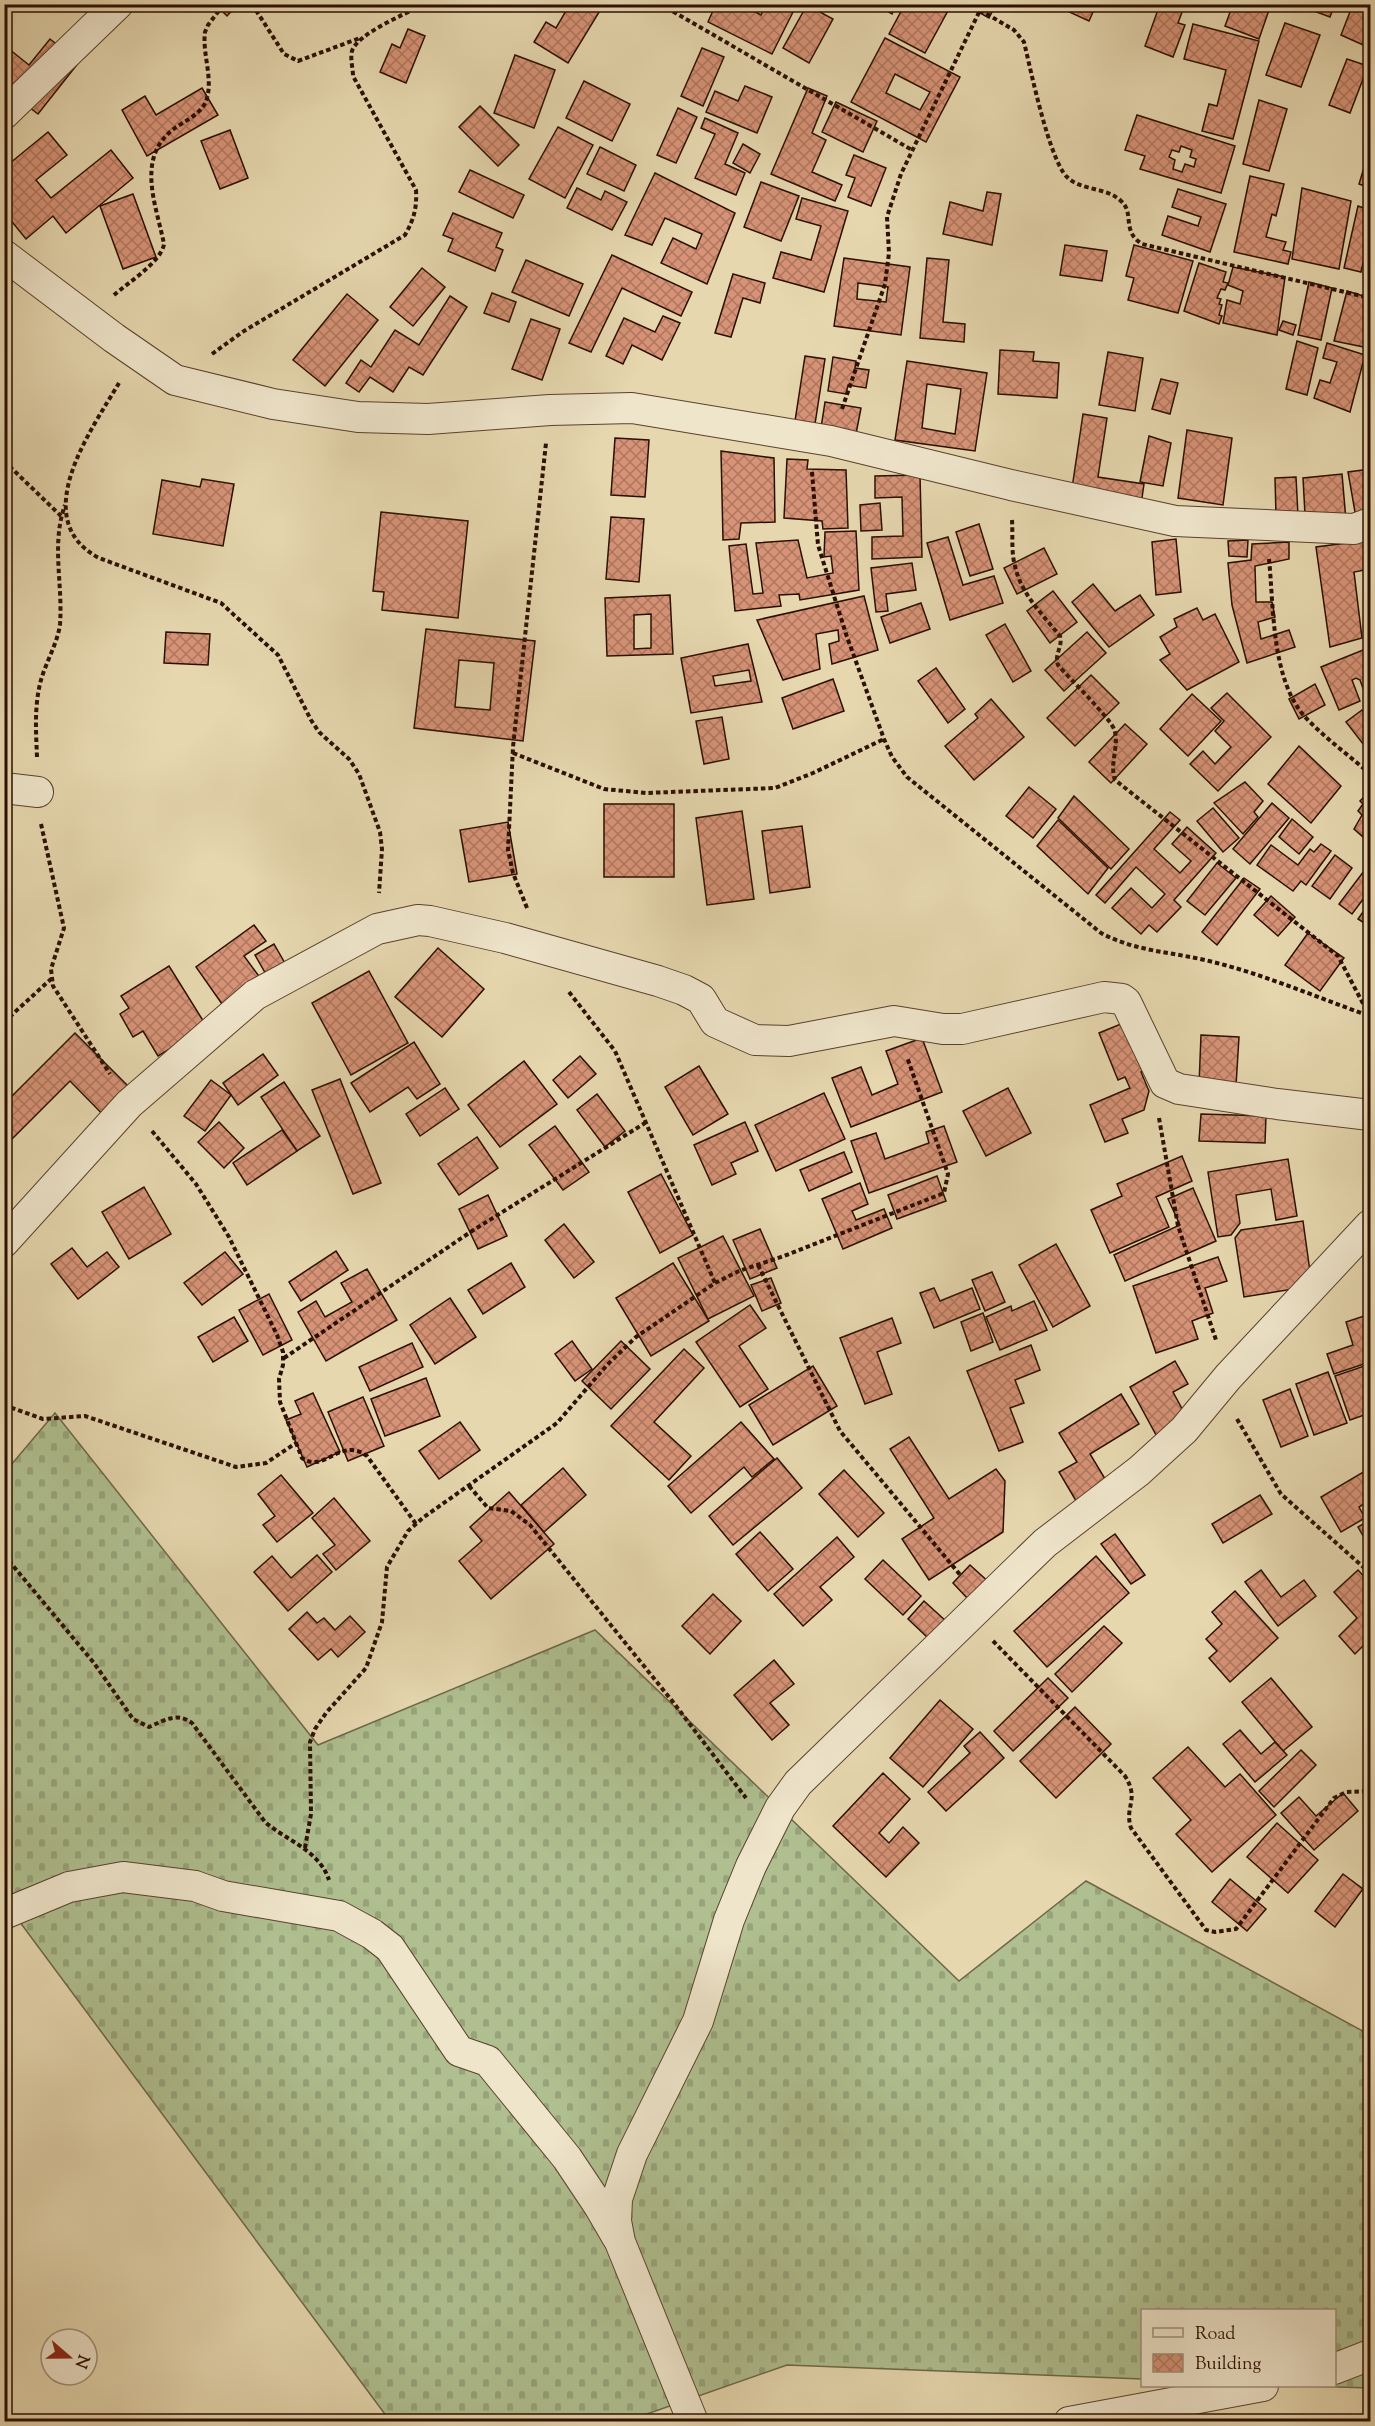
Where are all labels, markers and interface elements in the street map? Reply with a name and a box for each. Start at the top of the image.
legend [1141,2309,1336,2387]
text: Road [1195,2322,1235,2348]
north arrow [39,2327,99,2387]
text: N [68,2351,94,2371]
text: Building [1195,2352,1261,2378]

